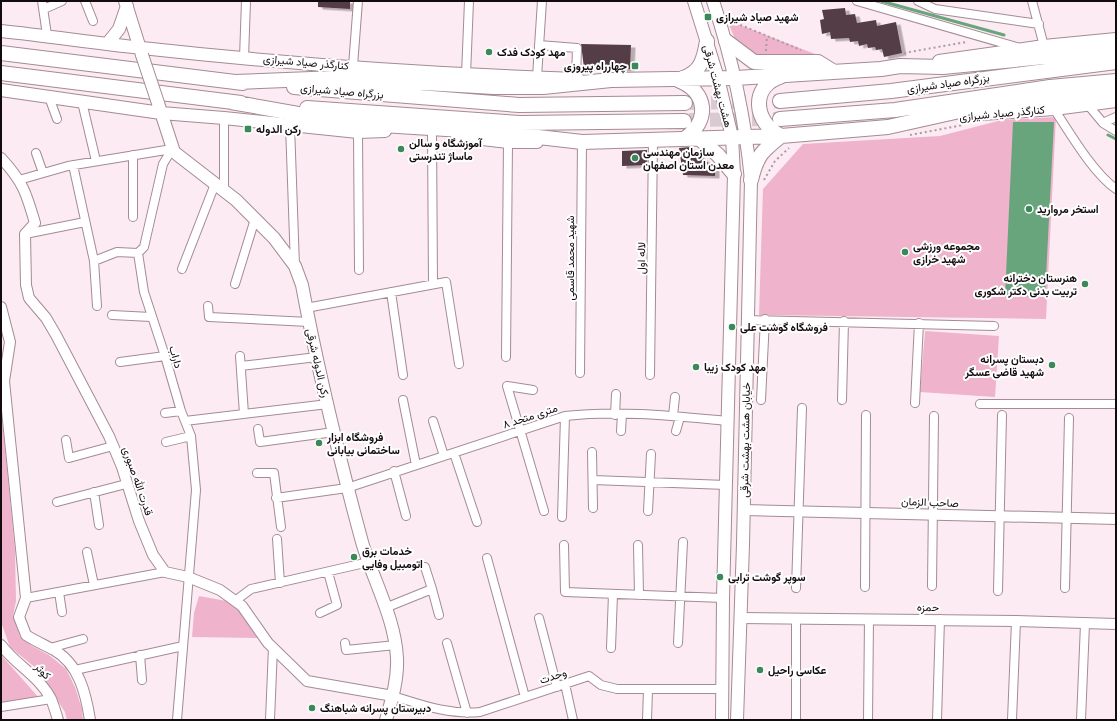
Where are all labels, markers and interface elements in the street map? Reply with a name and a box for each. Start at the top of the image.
place label: شهید صیاد شیرازی [716,11,799,24]
marker: شهید صیاد شیرازی [703,12,713,22]
street label: هشت بهشت شرقی [700,43,735,129]
place label: مهد کودک فدک [497,46,565,59]
marker: مهد کودک فدک [484,47,494,57]
street label: کنارگذر صیاد شیرازی [263,52,349,73]
place label: چهارراه پیروزی [564,60,628,74]
marker: چهارراه پیروزی [630,61,640,71]
street label: بزرگراه صیاد شیرازی [906,71,990,96]
street label: بزرگراه صیاد شیرازی [300,81,384,102]
street label: کنارگذر صیاد شیرازی [959,103,1046,124]
place label: رکن الدوله [256,123,301,136]
marker: رکن الدوله [243,124,253,134]
place label: آموزشگاه و سالن ماساژ تندرستی [409,137,483,163]
marker: آموزشگاه و سالن ماساژ تندرستی [396,144,406,154]
place label: سازمان مهندسی معدن استان اصفهان [643,146,734,172]
marker: سازمان مهندسی معدن استان اصفهان [630,153,640,163]
place label: استخر مروارید [1037,203,1099,216]
marker: استخر مروارید [1024,204,1034,214]
street label: شهید محمد قاسمی [564,215,577,301]
place label: مجموعه ورزشی شهید خرازی [913,240,980,266]
street label: لاله اول [635,242,648,274]
marker: مجموعه ورزشی شهید خرازی [900,247,910,257]
place label: هنرستان دخترانه تربیت بدنی دکتر شکوری [975,272,1078,298]
marker: هنرستان دخترانه تربیت بدنی دکتر شکوری [1080,279,1090,289]
place label: فروشگاه گوشت علی [740,321,828,334]
marker: فروشگاه گوشت علی [727,322,737,332]
street label: رکن الدوله شرقی [303,327,332,399]
street label: داراب [166,344,185,370]
place label: دبستان پسرانه شهید قاضی عسگر [964,353,1045,379]
marker: دبستان پسرانه شهید قاضی عسگر [1047,360,1057,370]
place label: مهد کودک زیبا [704,361,766,374]
marker: مهد کودک زیبا [691,362,701,372]
street label: خیابان هشت بهشت شرقی [738,382,753,498]
street label: ۸ متری متحد [501,401,559,431]
place label: فروشگاه ابزار ساختمانی بیابانی [326,431,400,457]
marker: فروشگاه ابزار ساختمانی بیابانی [314,438,324,448]
street label: قدرت الله صبوری [120,445,155,517]
street label: صاحب الزمان [901,495,959,510]
place label: خدمات برق اتومبیل وفایی [362,545,423,571]
marker: خدمات برق اتومبیل وفایی [349,552,359,562]
place label: سوپر گوشت ترابی [728,571,806,585]
marker: سوپر گوشت ترابی [715,572,725,582]
street label: حمزه [917,601,939,614]
street label: کوثر [31,660,53,682]
place label: عکاسی راحیل [768,664,827,677]
marker: عکاسی راحیل [755,665,765,675]
street label: وحدت [538,666,568,687]
place label: دبیرستان پسرانه شباهنگ [320,702,432,716]
marker: دبیرستان پسرانه شباهنگ [307,703,317,713]

